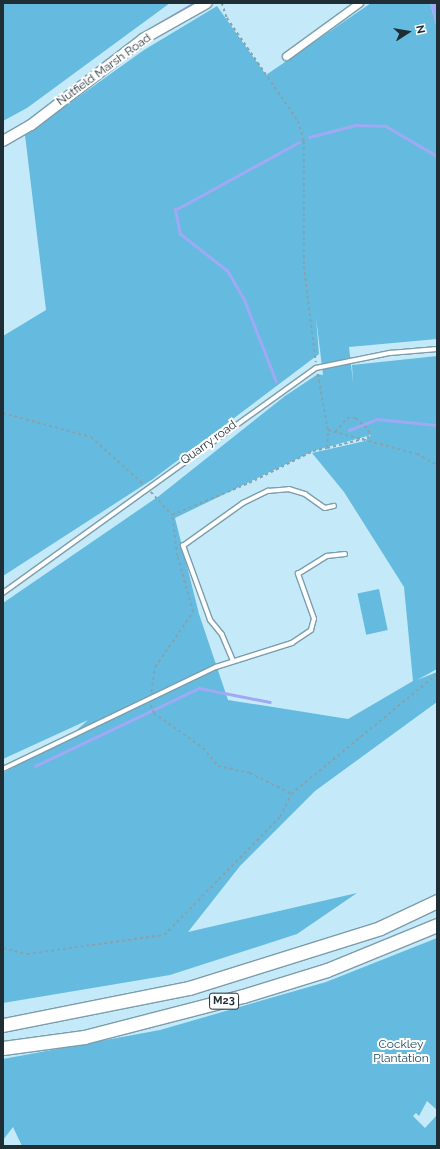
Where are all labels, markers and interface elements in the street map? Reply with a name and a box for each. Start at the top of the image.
north arrow [388,12,428,52]
text: N [413,24,427,35]
street label: Nutfield Marsh Road [54,31,154,109]
street label: Quarry road [178,418,240,468]
road number: M23 [209,992,239,1010]
park label: Cockley Plantation [373,1038,429,1066]

